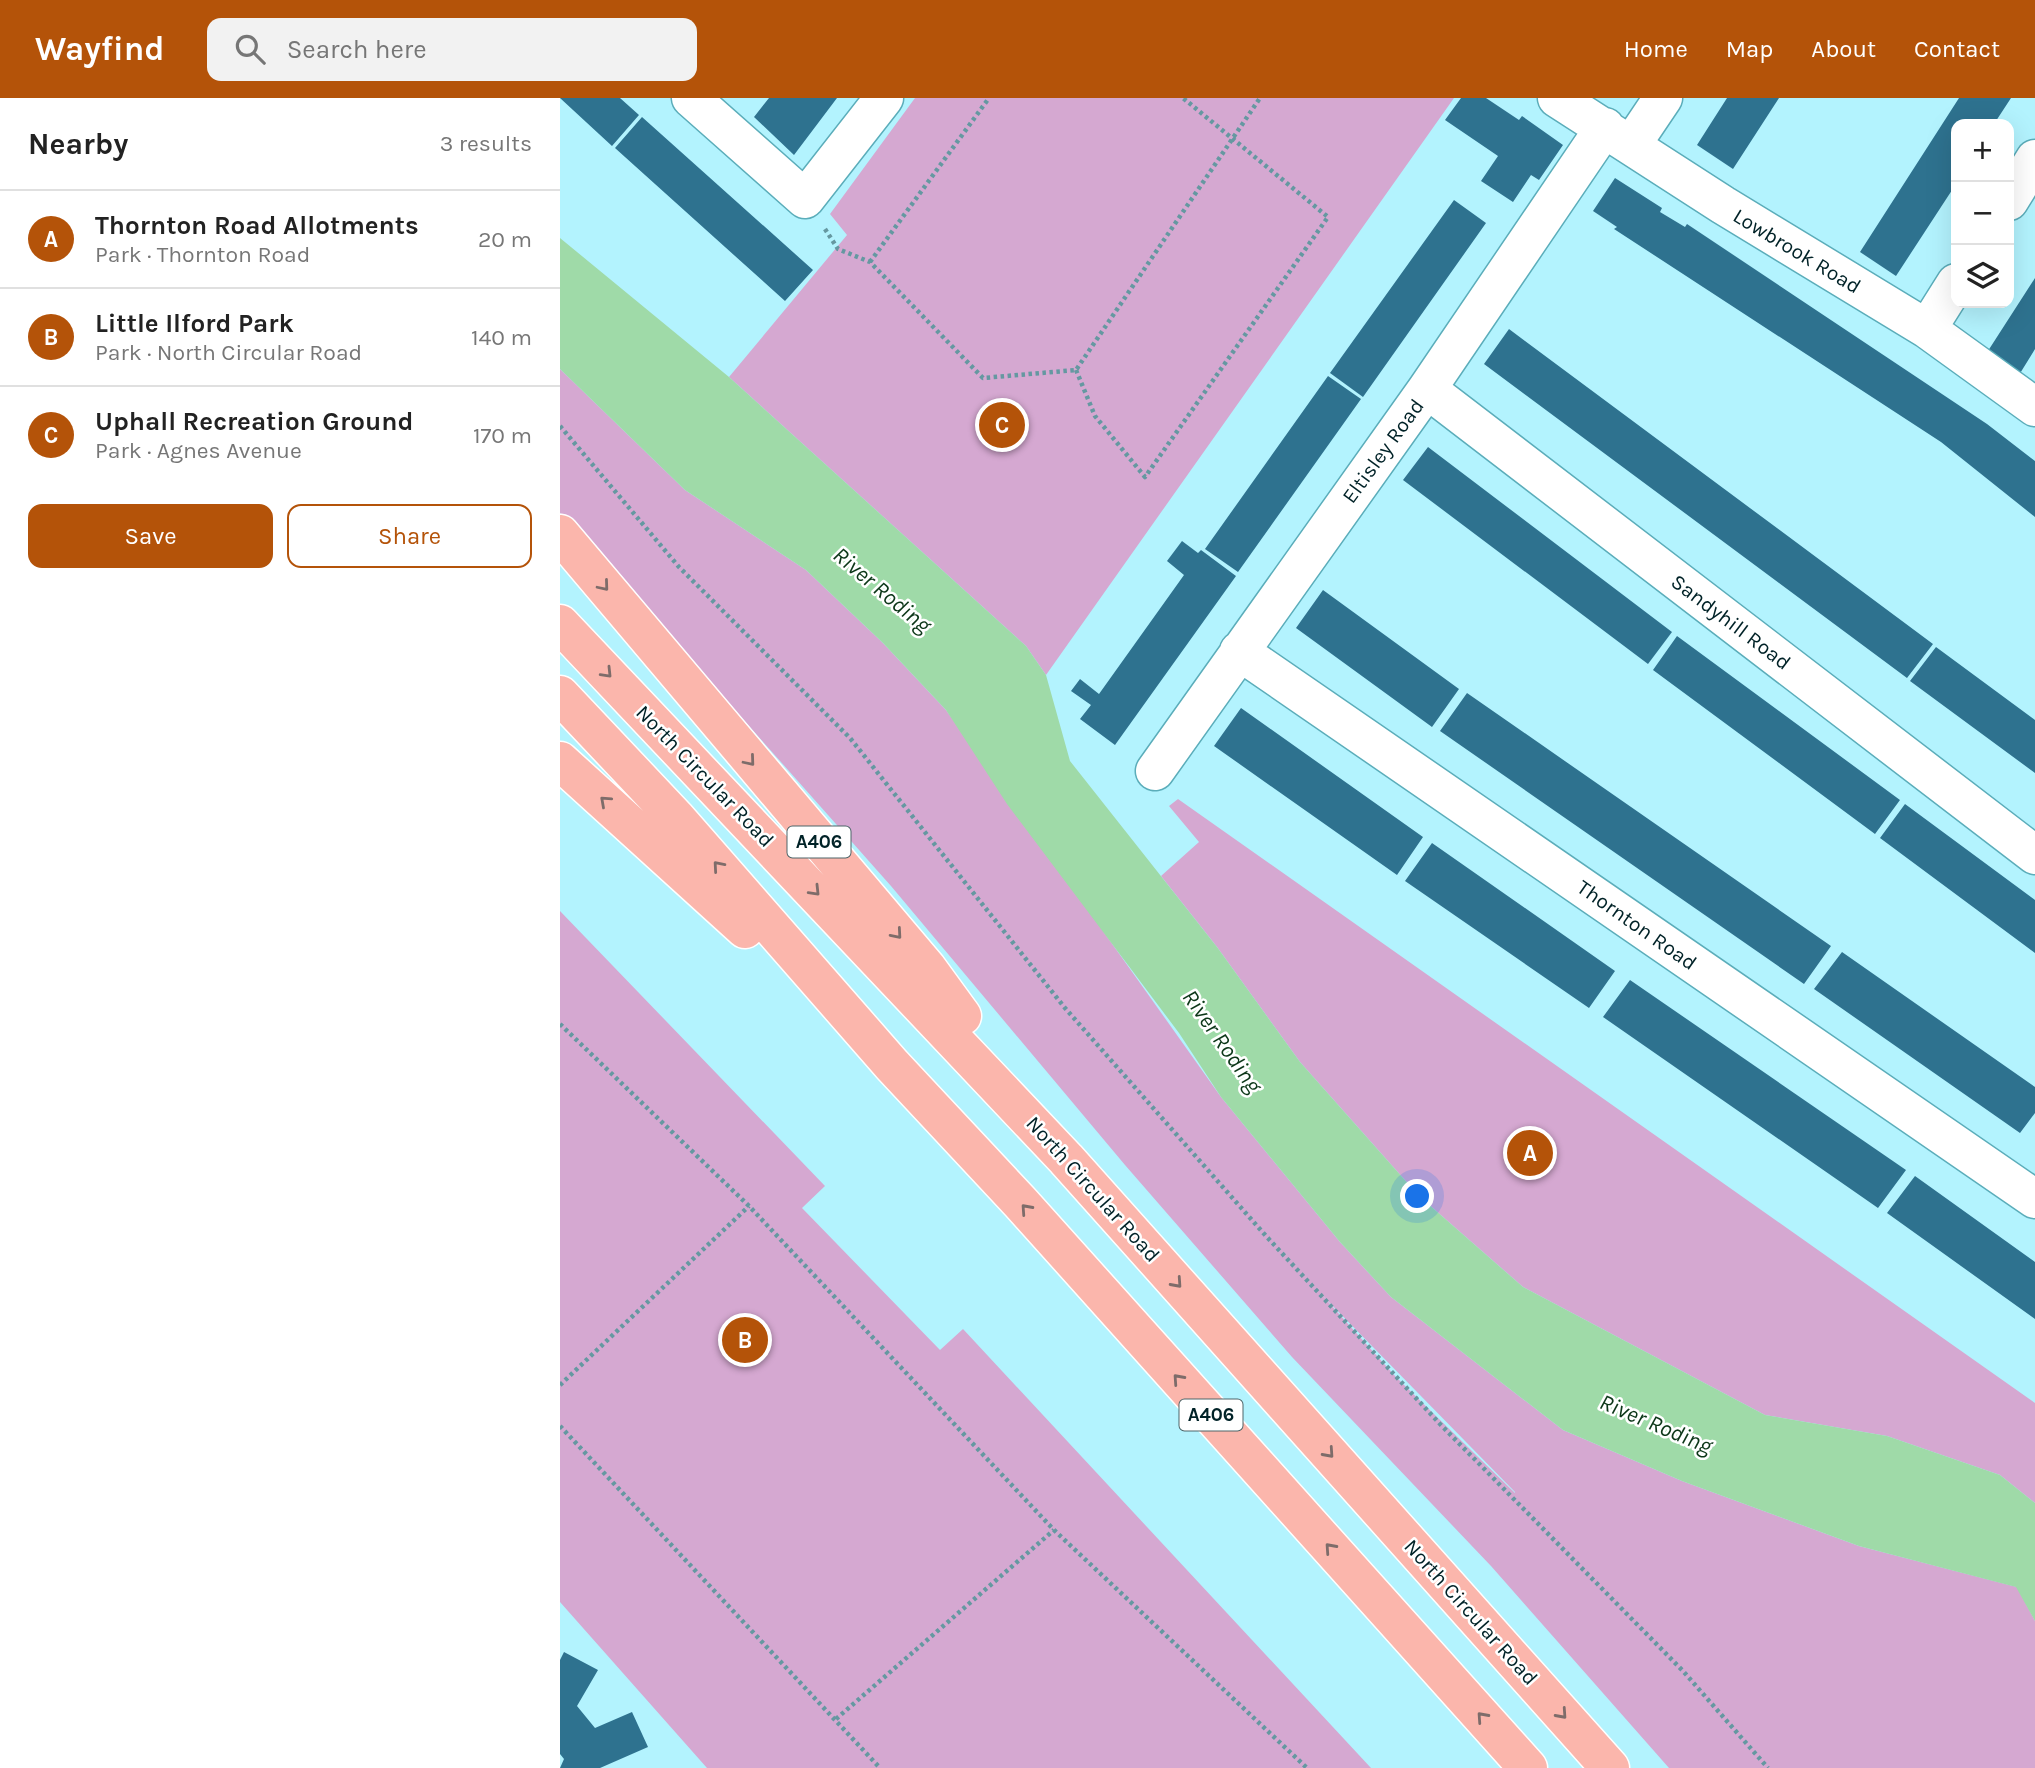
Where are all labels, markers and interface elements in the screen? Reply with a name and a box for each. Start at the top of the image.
search box [207,18,697,81]
text: Wayfind [35,30,165,68]
icon: search [231,30,269,68]
text: Search here [287,34,426,65]
text: Home [1624,35,1688,63]
text: Map [1726,35,1773,63]
text: About [1811,35,1876,63]
text: Contact [1914,35,2000,63]
map controls [1951,119,2014,308]
button: + [1951,119,2014,182]
text: Nearby [28,126,128,162]
text: 3 results [440,130,532,157]
button: − [1951,182,2014,245]
street label: Lowbrook Road [1729,203,1865,299]
text: Thornton Road Allotments [95,210,419,241]
text: A [44,226,58,253]
text: 20 m [478,226,532,253]
text: Park · Thornton Road [95,241,310,268]
button: layers [1951,245,2014,308]
text: Little Ilford Park [95,308,294,339]
text: B [44,324,58,351]
text: 140 m [471,324,532,351]
text: Park · North Circular Road [95,339,362,366]
street label: Eltisley Road [1337,394,1429,508]
pin: C [979,399,1025,451]
text: Uphall Recreation Ground [95,406,413,437]
text: C [44,422,58,449]
text: 170 m [473,422,532,449]
text: Park · Agnes Avenue [95,437,302,464]
button: Save [28,504,273,568]
button: Share [287,504,532,568]
water label: River Roding [828,541,937,640]
street label: Sandyhill Road [1667,569,1795,675]
one-way arrow [596,578,608,591]
one-way arrow [599,665,612,678]
street label: North Circular Road [631,700,779,852]
one-way arrow [741,753,754,766]
one-way arrow [600,797,613,809]
road number: A406 [788,827,850,858]
one-way arrow [714,861,726,874]
street label: Thornton Road [1573,875,1701,975]
one-way arrow [807,883,819,896]
one-way arrow [889,926,901,939]
water label: River Roding [1177,984,1268,1099]
street label: North Circular Road [1021,1111,1165,1267]
pin: A [1507,1127,1553,1179]
your location [1400,1179,1434,1213]
one-way arrow [1022,1205,1034,1218]
one-way arrow [1169,1275,1181,1288]
pin: B [722,1314,768,1366]
one-way arrow [1174,1374,1186,1387]
water label: River Roding [1596,1388,1717,1460]
road number: A406 [1180,1400,1242,1430]
one-way arrow [1320,1444,1333,1457]
street label: North Circular Road [1399,1534,1543,1690]
one-way arrow [1326,1543,1339,1556]
one-way arrow [1554,1706,1566,1719]
one-way arrow [1478,1712,1491,1725]

